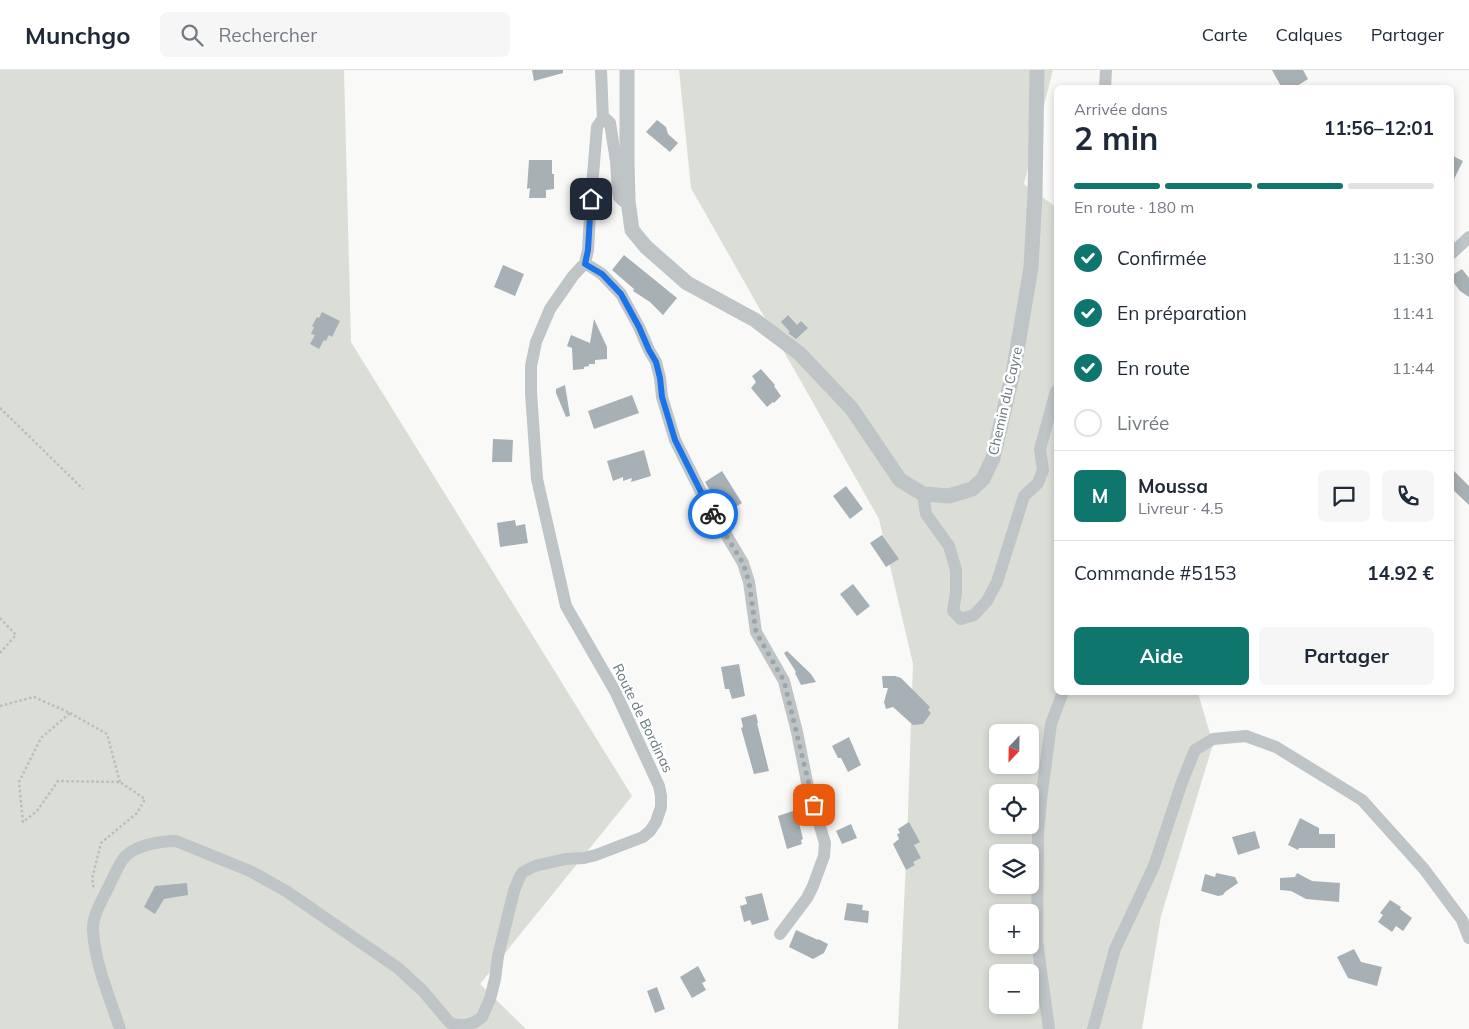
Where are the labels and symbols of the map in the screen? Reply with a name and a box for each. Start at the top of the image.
pin [570,178,612,220]
street label: Chemin du Cayre [984,345,1026,457]
courier [688,489,738,539]
street label: Route de Bordinas [609,661,677,776]
north arrow [989,724,1039,774]
pin [793,784,835,826]

